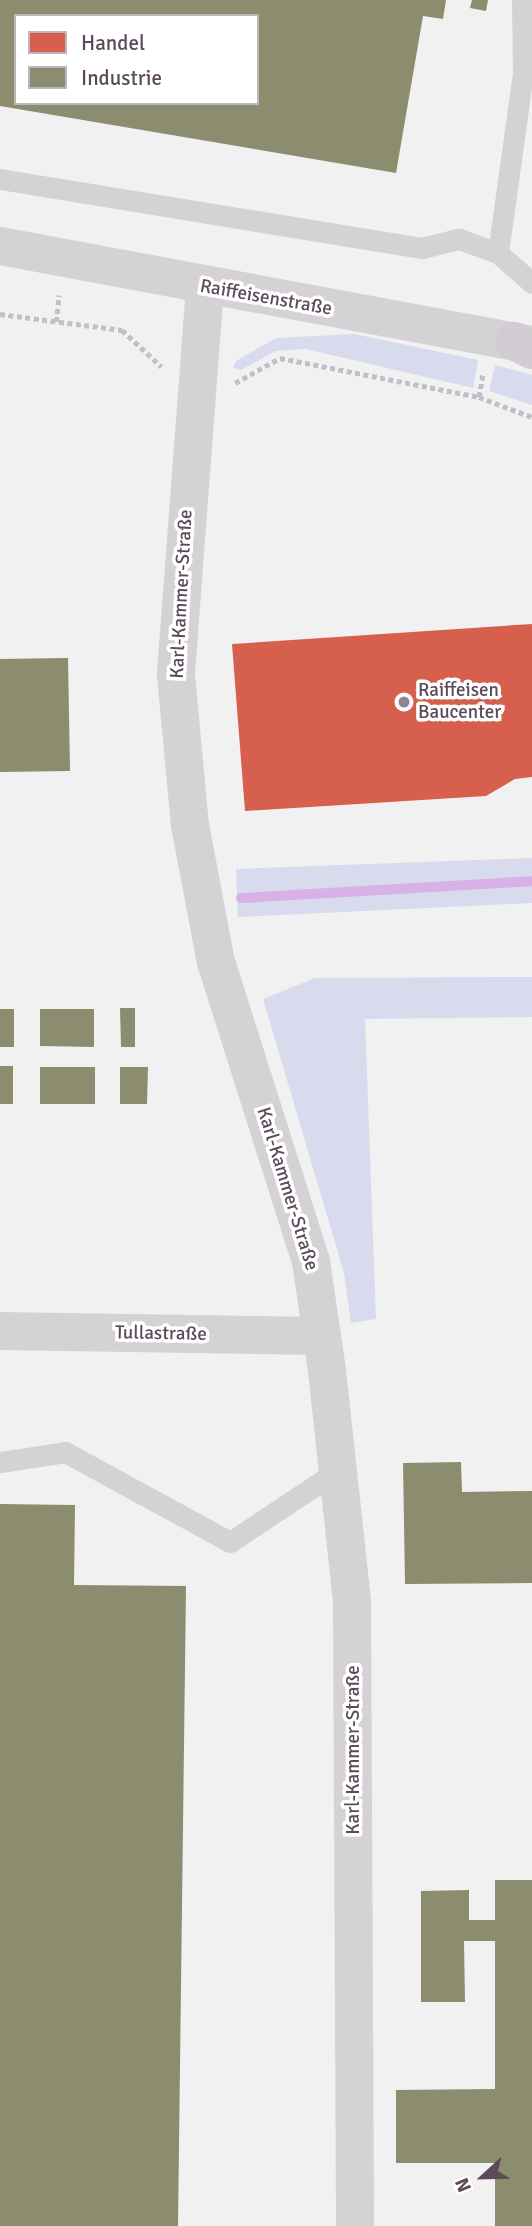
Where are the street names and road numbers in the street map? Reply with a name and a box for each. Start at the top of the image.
street label: Raiffeisenstraße [198,275,334,321]
street label: Karl-Kammer-Straße [166,509,198,679]
street label: Karl-Kammer-Straße [251,1105,323,1273]
street label: Tullastraße [115,1322,207,1346]
street label: Karl-Kammer-Straße [343,1665,365,1835]

